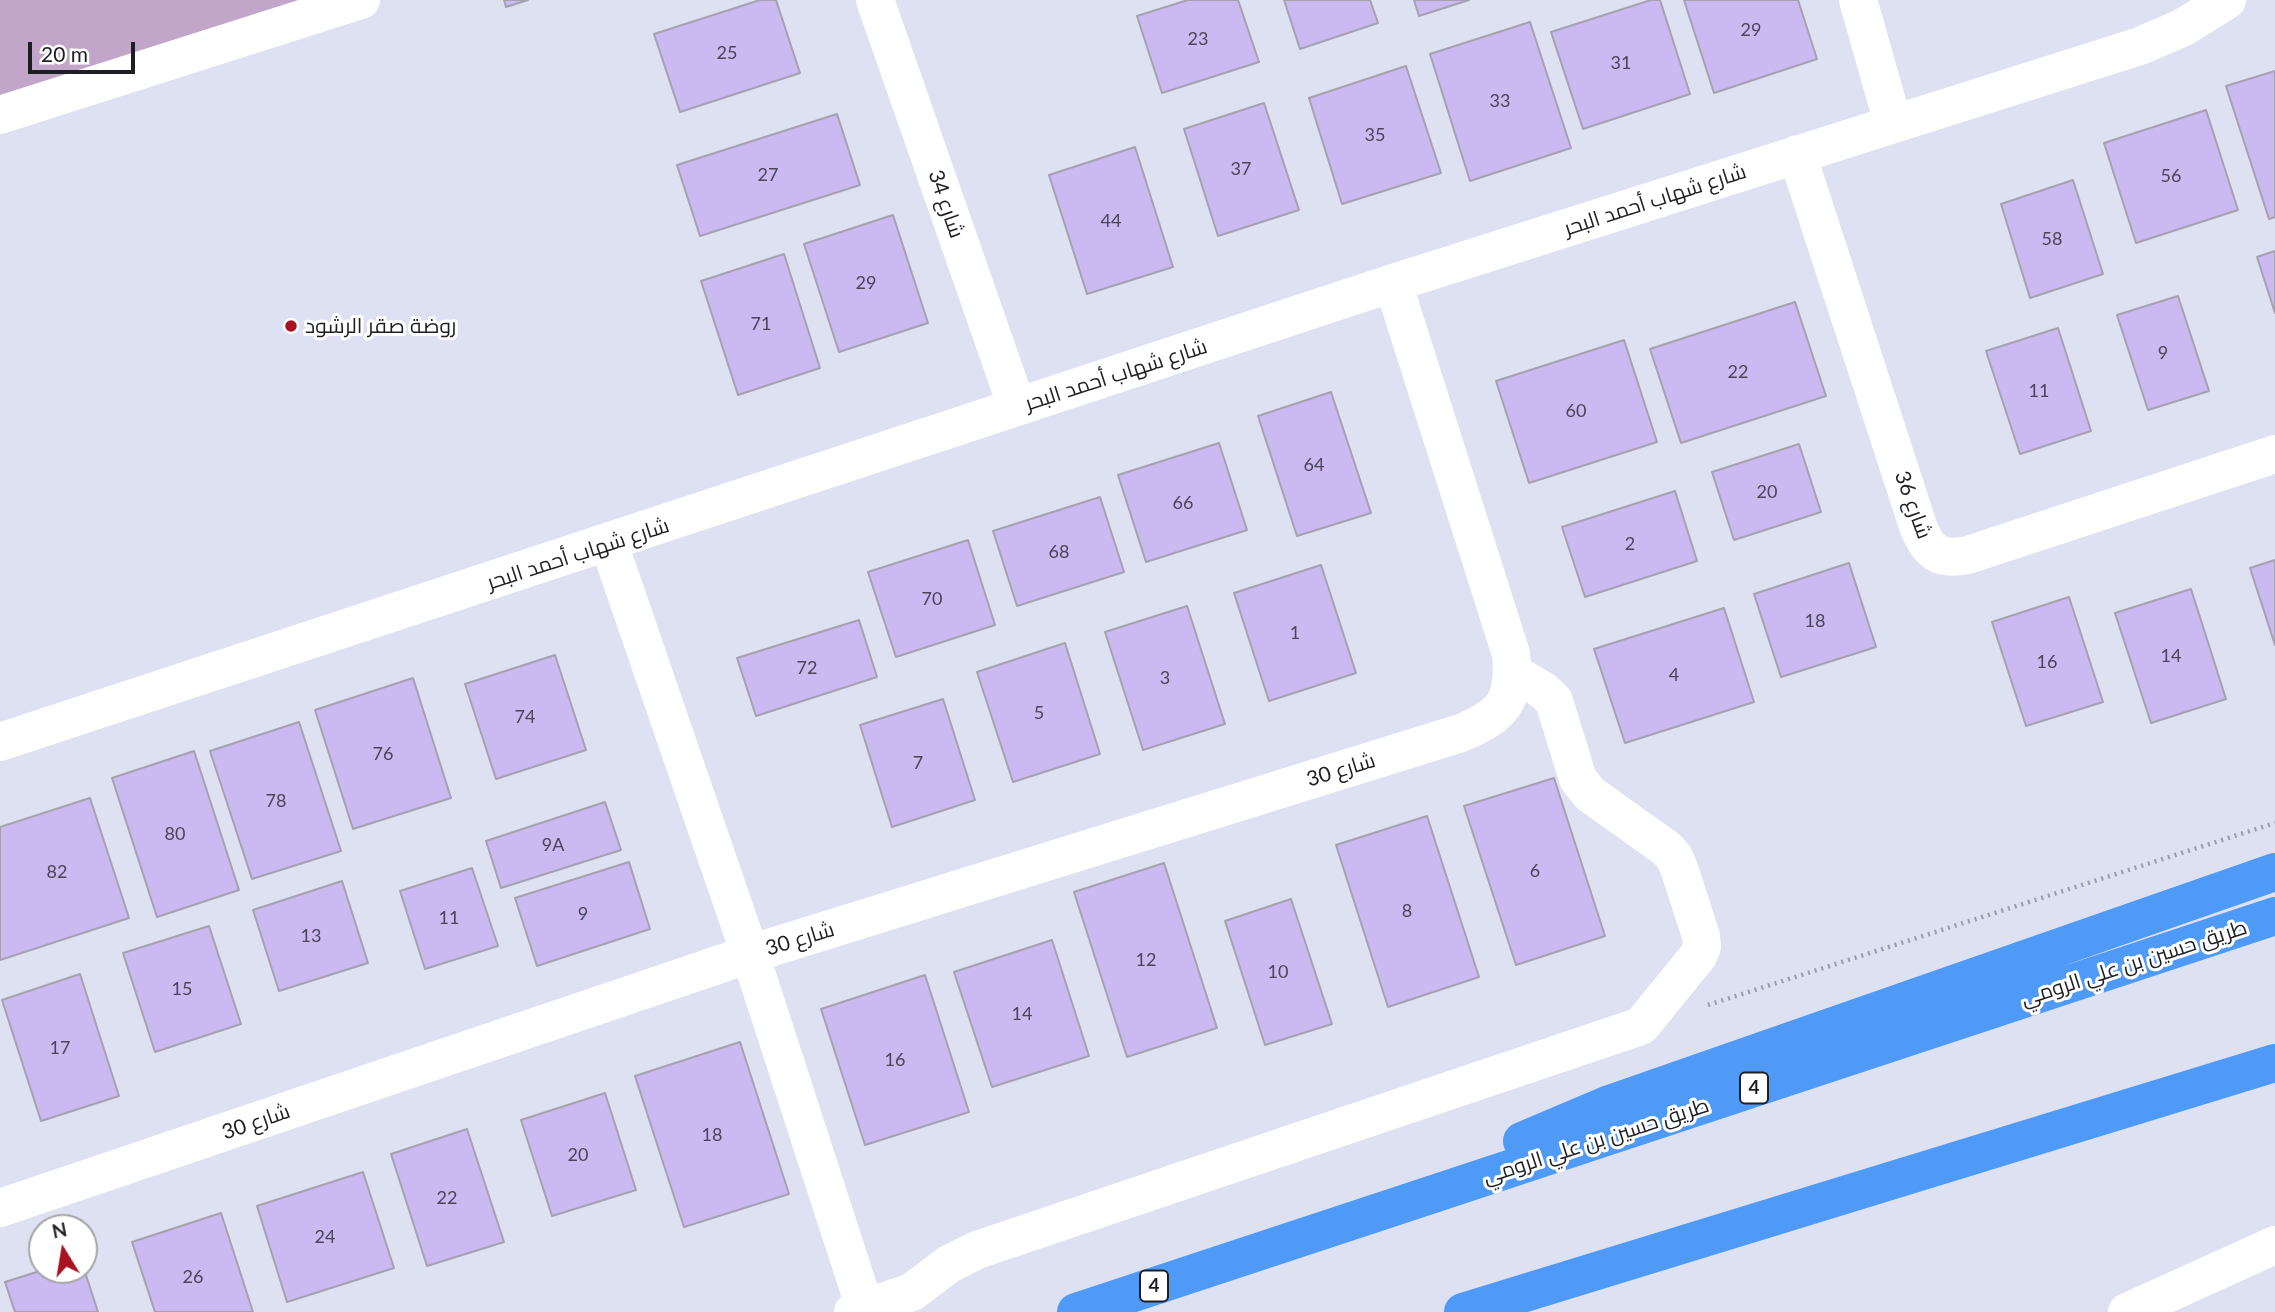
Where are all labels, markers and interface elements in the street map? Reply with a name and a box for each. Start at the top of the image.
house number: 29 [1741,19,1761,41]
scale bar [32,28,138,72]
house number: 23 [1188,28,1208,50]
text: 20 m [41,41,88,66]
house number: 25 [717,42,737,64]
house number: 31 [1611,52,1631,74]
house number: 33 [1490,90,1510,112]
house number: 35 [1365,124,1385,146]
house number: 37 [1231,158,1251,180]
street label: شارع شهاب أحمد البحر [1561,159,1749,241]
house number: 27 [758,164,778,186]
house number: 56 [2161,165,2181,187]
street label: شارع 34 [923,167,969,241]
house number: 44 [1101,210,1121,232]
house number: 58 [2042,228,2062,250]
house number: 29 [856,272,876,294]
place label: روضة صقر الرشود [305,313,456,339]
house number: 71 [751,313,771,335]
marker: روضة صقر الرشود [283,318,299,334]
street label: شارع شهاب أحمد البحر [1022,334,1210,416]
house number: 9 [2158,342,2168,364]
house number: 22 [1728,361,1748,383]
house number: 11 [2029,380,2049,402]
house number: 60 [1566,400,1586,422]
house number: 64 [1304,454,1324,476]
street label: شارع 36 [1889,468,1937,542]
house number: 20 [1757,481,1777,503]
house number: 66 [1173,492,1193,514]
street label: شارع شهاب أحمد البحر [484,513,672,595]
house number: 2 [1625,533,1635,555]
house number: 68 [1049,541,1069,563]
house number: 70 [922,588,942,610]
house number: 18 [1805,610,1825,632]
house number: 1 [1290,622,1300,644]
house number: 14 [2161,645,2181,667]
house number: 16 [2037,651,2057,673]
house number: 72 [797,657,817,679]
house number: 4 [1669,664,1679,686]
house number: 3 [1160,667,1170,689]
house number: 5 [1034,702,1044,724]
house number: 74 [515,706,535,728]
house number: 76 [373,743,393,765]
street label: شارع 30 [1304,748,1378,792]
house number: 7 [913,752,923,774]
house number: 78 [266,790,286,812]
house number: 80 [165,823,185,845]
house number: 9A [542,834,564,856]
house number: 6 [1530,860,1540,882]
house number: 82 [47,861,67,883]
house number: 8 [1402,900,1412,922]
house number: 9 [578,903,588,925]
house number: 11 [439,907,459,929]
street label: طريق حسين بن علي الرومي [2018,915,2250,1011]
street label: شارع 30 [763,917,837,961]
house number: 13 [301,925,321,947]
house number: 12 [1136,949,1156,971]
house number: 10 [1268,961,1288,983]
house number: 15 [172,978,192,1000]
house number: 14 [1012,1003,1032,1025]
house number: 17 [50,1037,70,1059]
house number: 16 [885,1049,905,1071]
road number: 4 [1740,1072,1768,1104]
street label: طريق حسين بن علي الرومي [1480,1093,1712,1189]
street label: شارع 30 [219,1099,293,1145]
house number: 18 [702,1124,722,1146]
house number: 20 [568,1144,588,1166]
house number: 22 [437,1187,457,1209]
north arrow [28,1214,98,1284]
text: N [50,1217,69,1243]
house number: 24 [315,1226,335,1248]
house number: 26 [183,1266,203,1288]
road number: 4 [1140,1270,1168,1302]

